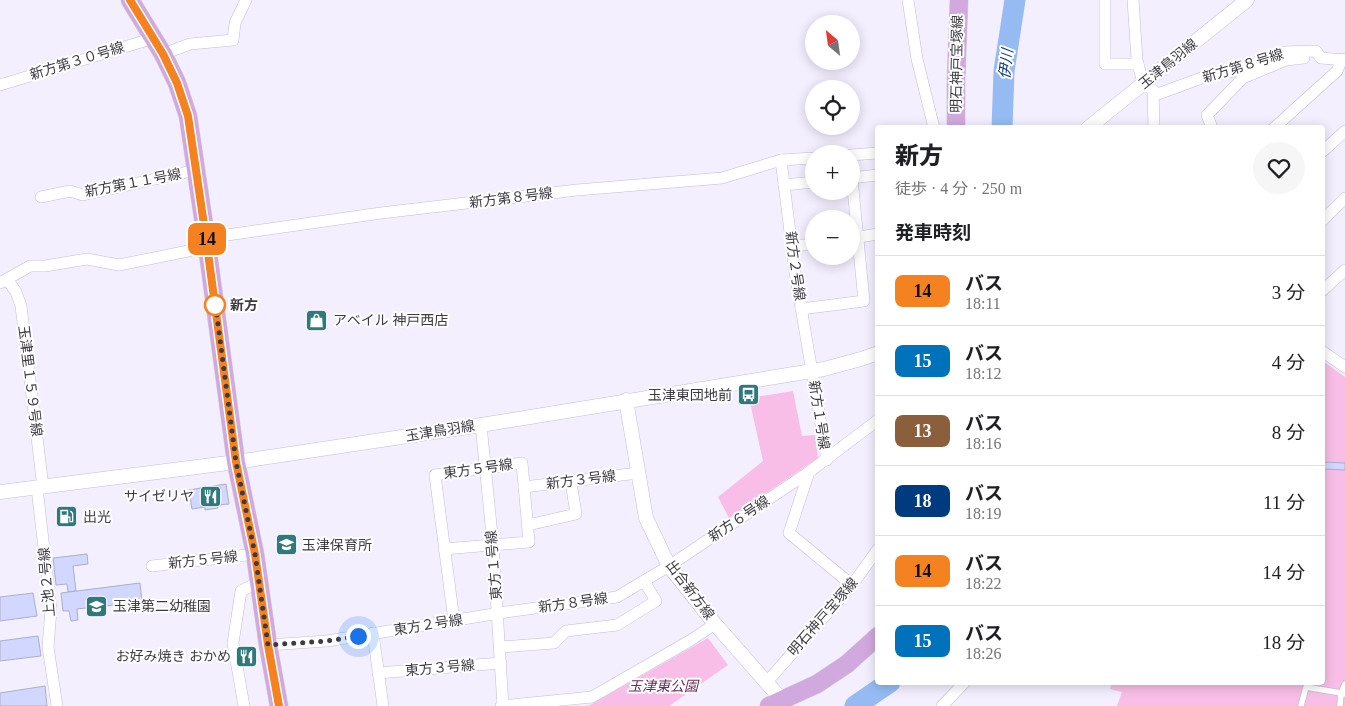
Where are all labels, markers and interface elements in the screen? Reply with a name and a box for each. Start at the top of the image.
north arrow [805,15,860,70]
map controls [805,15,860,265]
street label: 明石神戸宝塚線 [949,15,965,113]
street label: 玉津鳥羽線 [1136,36,1200,92]
street label: 新方第３０号線 [28,39,126,82]
water label: 伊川 [996,46,1016,80]
street label: 新方第８号線 [1200,46,1285,85]
button: locate [805,80,860,135]
button: heart [1253,142,1305,194]
text: 新方 [895,143,943,169]
button: + [805,145,860,200]
street label: 新方第１１号線 [83,165,183,200]
text: 徒歩 · 4 分 · 250 m [895,180,1022,197]
street label: 新方第８号線 [468,184,554,211]
button: − [805,210,860,265]
text: 発車時刻 [895,222,971,243]
line badge: 14 [184,223,230,255]
text: 14 [198,229,216,249]
street label: 新方２号線 [783,230,807,302]
text: バス [965,273,1003,294]
text: 14 [914,281,932,301]
text: 3 分 [1272,282,1305,303]
marker: 新方 [204,294,226,316]
text: 18:11 [965,295,1001,312]
place label: 新方 [230,298,258,313]
shop icon: アベイル 神戸西店 [305,308,329,332]
place label: アベイル 神戸西店 [333,313,448,328]
street label: 玉津里１５９号線 [16,325,44,437]
text: バス [965,343,1003,364]
text: 15 [914,351,932,371]
text: 4 分 [1272,352,1305,373]
text: 18:12 [965,365,1001,382]
street label: 新方１号線 [806,379,832,451]
bus stop icon: 玉津東団地前 [736,383,760,407]
place label: 玉津東団地前 [648,387,732,403]
text: バス [965,413,1003,434]
street label: 玉津鳥羽線 [404,418,476,444]
text: 13 [914,421,932,441]
text: 8 分 [1272,422,1305,443]
text: 18:16 [965,435,1001,452]
street label: 東方５号線 [442,457,514,481]
street label: 新方３号線 [545,468,617,492]
text: バス [965,483,1003,504]
restaurant icon: サイゼリヤ [198,484,222,508]
place label: サイゼリヤ [124,489,194,504]
text: 18 [914,491,932,511]
text: 11 分 [1263,492,1305,513]
street label: 新方６号線 [706,493,772,545]
fuel station icon: 出光 [55,505,79,529]
text: 18:19 [965,505,1001,522]
place label: 出光 [83,510,111,525]
street label: 東方１号線 [483,529,505,601]
school or university icon: 玉津保育所 [274,533,298,557]
place label: 玉津保育所 [302,538,372,553]
street label: 上池２号線 [36,546,58,618]
street label: 新方５号線 [167,549,239,571]
text: バス [965,553,1003,574]
street label: 出合新方線 [663,558,717,622]
text: 14 [914,561,932,581]
text: 14 分 [1262,562,1305,583]
street label: 明石神戸宝塚線 [785,575,861,659]
text: 18:22 [965,575,1001,592]
street label: 新方８号線 [537,591,609,615]
school or university icon: 玉津第二幼稚園 [85,594,109,618]
place label: 玉津第二幼稚園 [113,598,211,614]
street label: 東方２号線 [392,612,464,638]
text: バス [965,623,1003,644]
your location [346,624,371,649]
text: 15 [914,631,932,651]
text: 18 分 [1262,632,1305,653]
restaurant icon: お好み焼き おかめ [235,644,259,668]
text: 18:26 [965,645,1001,662]
place label: お好み焼き おかめ [116,649,231,664]
street label: 東方３号線 [404,657,476,679]
park label: 玉津東公園 [628,679,700,694]

